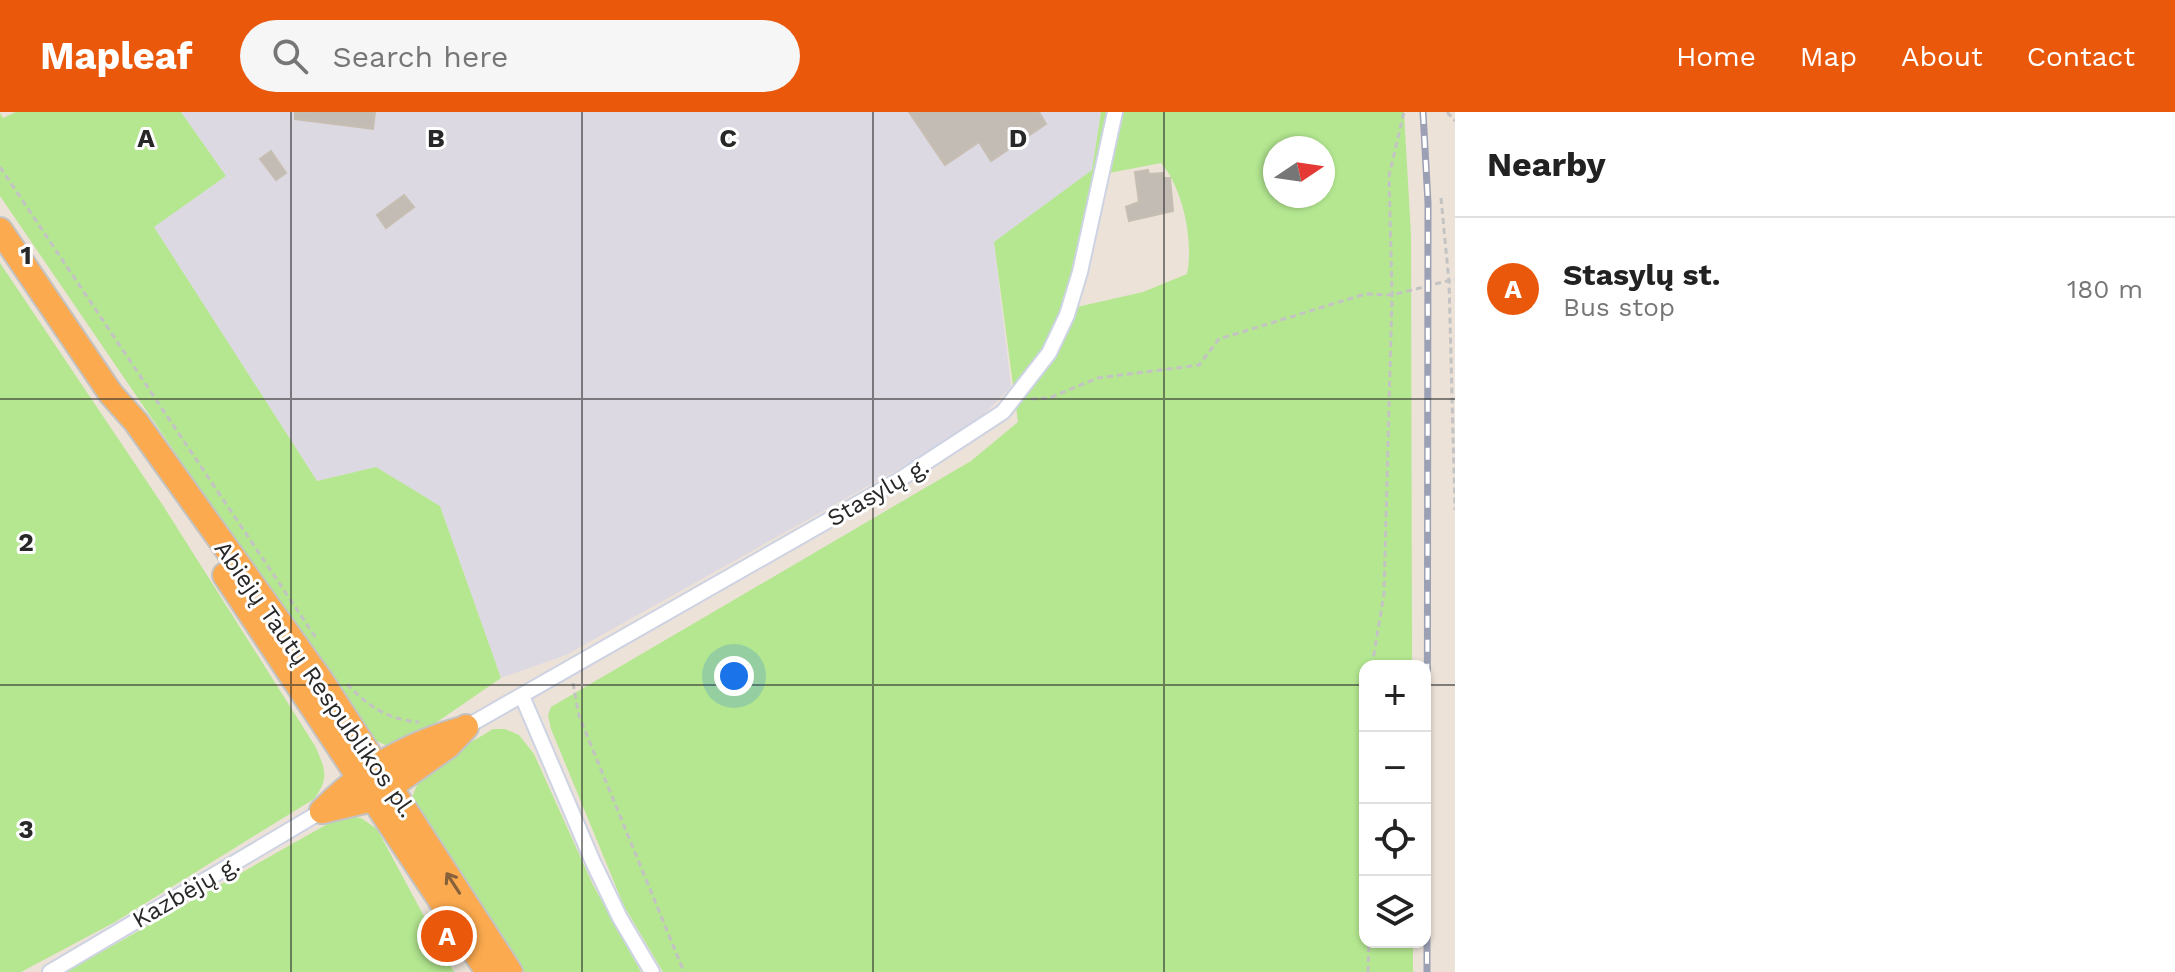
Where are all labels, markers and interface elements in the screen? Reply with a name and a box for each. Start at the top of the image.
search box [240,20,800,92]
text: Mapleaf [40,34,192,78]
icon: search [268,34,312,78]
text: Search here [332,39,508,74]
text: Home [1676,40,1756,73]
text: Map [1800,40,1857,73]
text: About [1901,40,1983,73]
text: Contact [2027,40,2135,73]
text: A [137,123,155,153]
text: B [427,123,445,153]
text: C [719,123,737,153]
text: D [1009,123,1027,153]
north arrow [1263,136,1335,208]
text: Nearby [1487,144,1606,184]
text: 1 [20,240,32,270]
text: Stasylų st. [1563,257,1721,292]
text: A [1504,274,1522,304]
text: 180 m [2067,274,2143,304]
text: Bus stop [1563,292,1675,322]
street label: Stasylų g. [822,452,934,532]
text: 2 [18,527,34,557]
street label: Abiejų Tautų Respublikos pl. [209,535,421,823]
your location [714,656,754,696]
map controls [1359,660,1431,948]
button: + [1359,660,1431,732]
button: − [1359,732,1431,804]
button: locate [1359,804,1431,876]
text: 3 [18,814,34,844]
street label: Kazbėjų g. [127,850,245,934]
one-way arrow [445,872,461,894]
button: layers [1359,876,1431,948]
pin: A [421,906,473,966]

